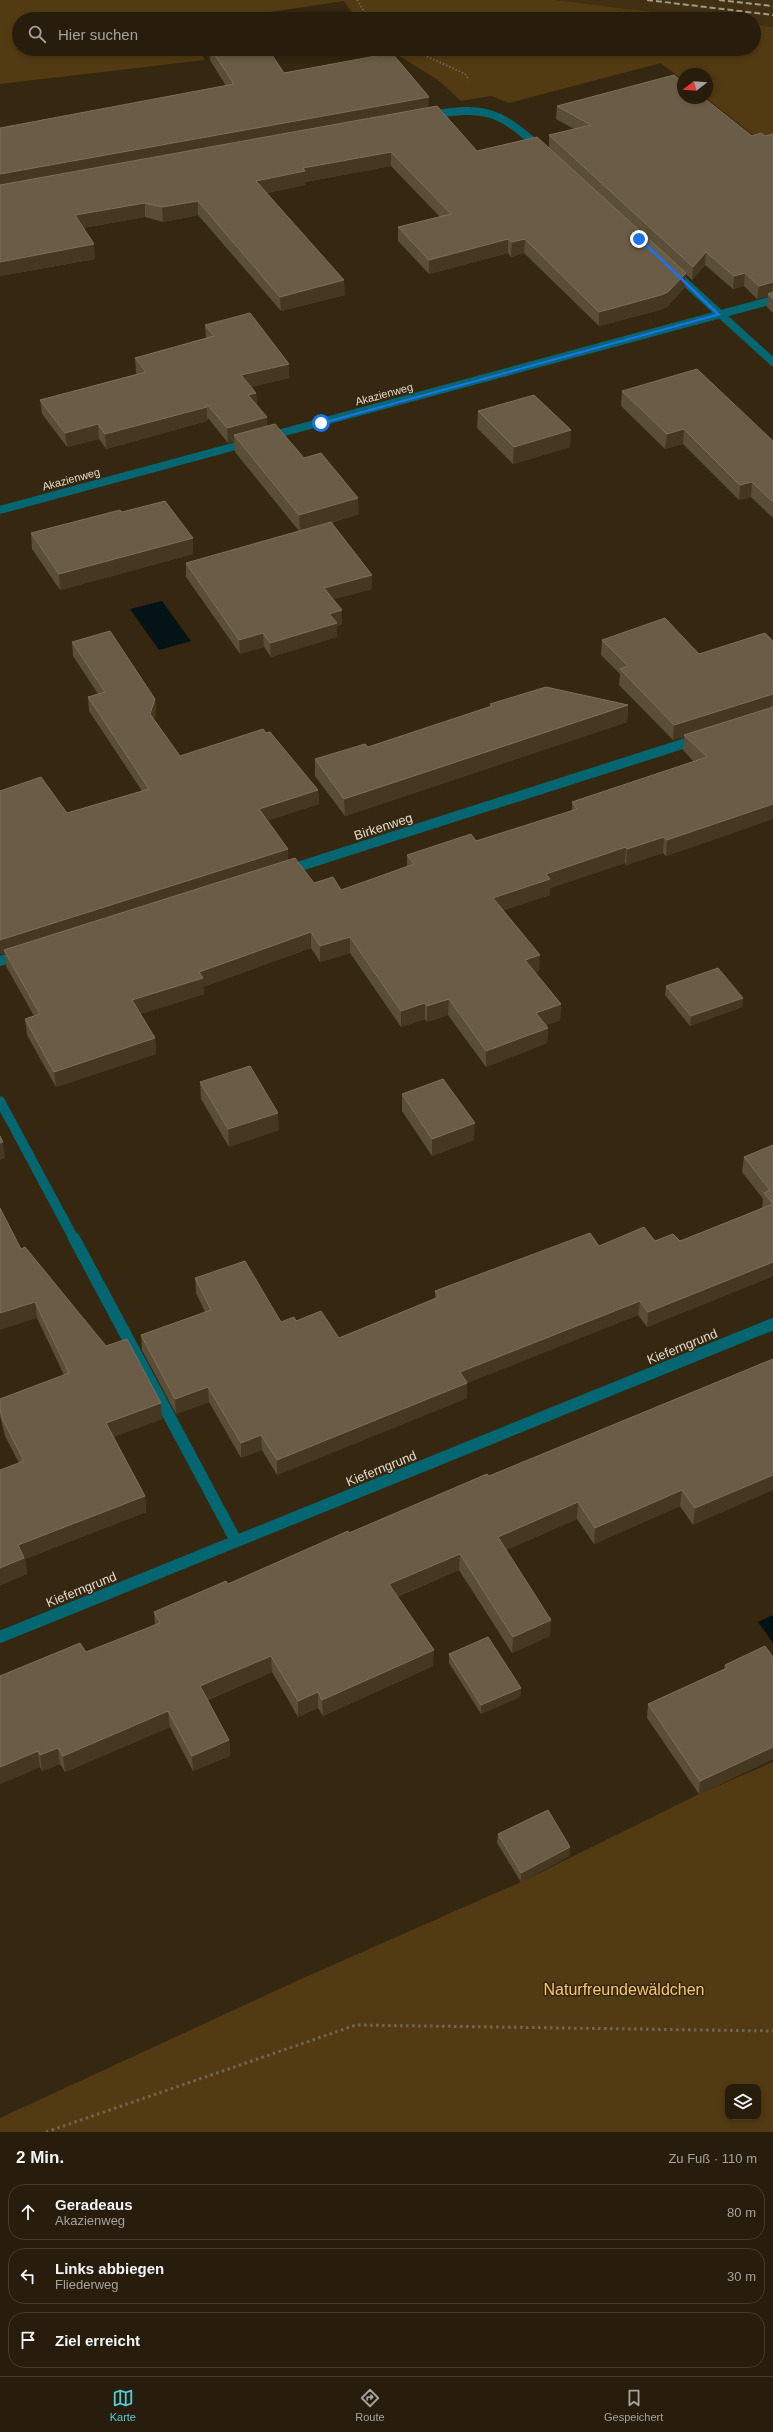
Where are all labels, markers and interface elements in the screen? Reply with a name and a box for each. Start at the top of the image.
search box [12,12,761,56]
icon: search [26,23,48,45]
text: Hier suchen [58,26,138,43]
north arrow [677,68,713,104]
route end [630,230,648,248]
street label: Akazienweg [354,381,414,407]
route start [312,414,330,432]
street label: Akazienweg [41,466,101,492]
street label: Birkenweg [352,810,414,843]
street label: Kieferngrund [645,1326,720,1367]
street label: Kieferngrund [344,1448,419,1489]
street label: Kieferngrund [44,1569,119,1610]
park label: Naturfreundewäldchen [544,1981,705,1998]
map controls [725,2084,761,2120]
button: layers [725,2084,761,2120]
text: 2 Min. [16,2148,64,2167]
text: Zu Fuß · 110 m [668,2151,757,2166]
text: Geradeaus [55,2196,133,2213]
icon: ahead [17,2201,39,2223]
text: 80 m [727,2205,756,2220]
text: Akazienweg [55,2213,125,2228]
text: Links abbiegen [55,2260,164,2277]
icon: left [17,2265,39,2287]
text: 30 m [727,2269,756,2284]
text: Fliederweg [55,2277,119,2292]
icon: arrive [17,2329,39,2351]
text: Ziel erreicht [55,2332,140,2349]
tab: Karte [110,2387,136,2423]
tab: Route [355,2387,385,2423]
tab: Gespeichert [604,2387,663,2423]

